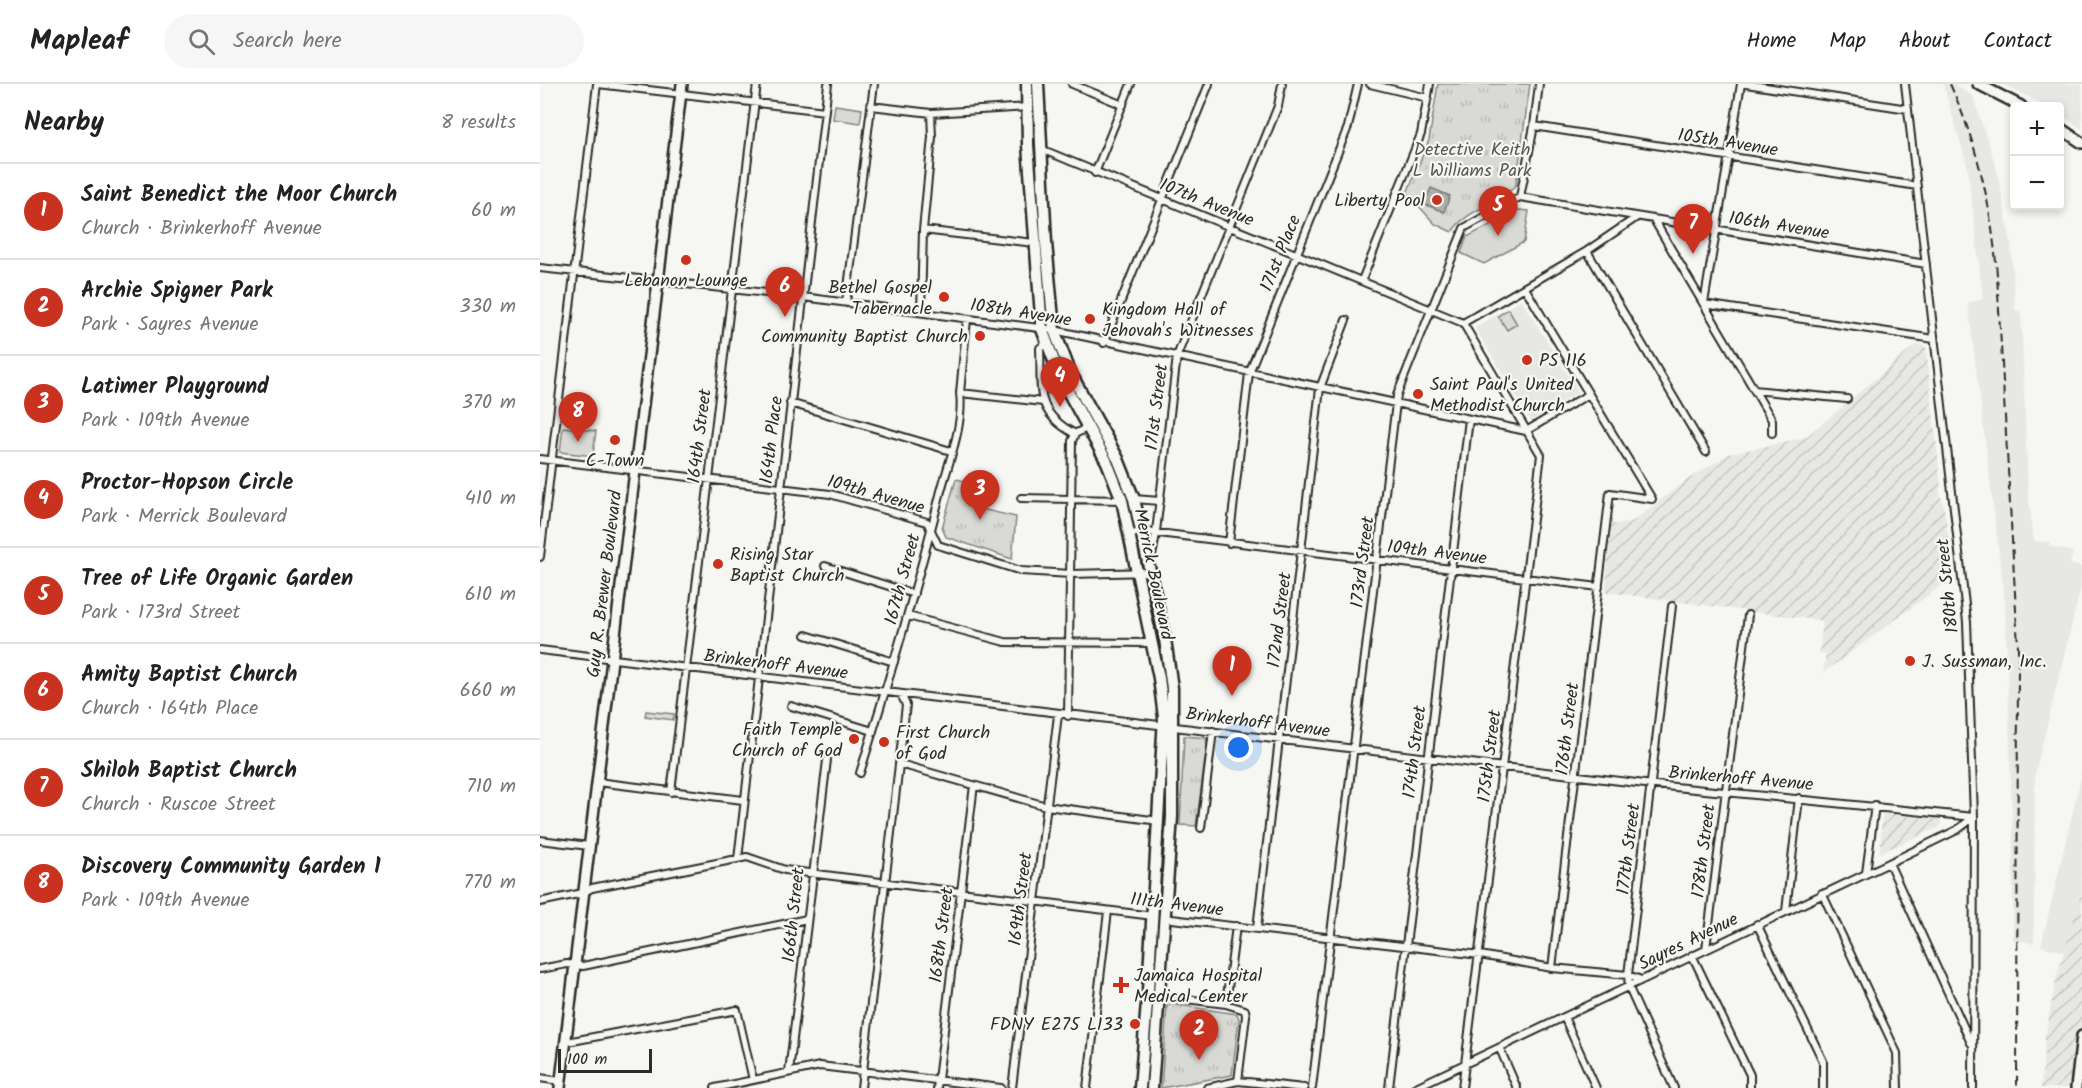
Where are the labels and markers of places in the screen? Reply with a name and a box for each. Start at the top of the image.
pin: 5 [1478,186,1518,236]
place label: Liberty Pool [1334,187,1426,216]
marker: Liberty Pool [1430,193,1444,207]
pin: 7 [1674,204,1712,254]
marker: Lebanon Lounge [679,253,693,267]
place label: Lebanon Lounge [624,267,748,296]
pin: 6 [766,268,804,317]
place label: Bethel Gospel Tabernacle [828,274,933,324]
marker: Bethel Gospel Tabernacle [937,290,951,304]
place label: Kingdom Hall of Jehovah's Witnesses [1102,296,1254,346]
marker: Kingdom Hall of Jehovah's Witnesses [1083,312,1097,326]
place label: Community Baptist Church [761,323,968,352]
marker: Community Baptist Church [973,329,987,343]
place label: PS 116 [1539,347,1587,376]
marker: PS 116 [1520,353,1534,367]
pin: 4 [1040,358,1080,407]
place label: Saint Paul's United Methodist Church [1430,371,1575,421]
marker: Saint Paul's United Methodist Church [1411,387,1425,401]
pin: 8 [558,392,597,442]
marker: C-Town [608,433,622,447]
place label: C-Town [586,447,644,476]
pin: 3 [960,470,1000,520]
place label: Rising Star Baptist Church [730,541,844,591]
marker: Rising Star Baptist Church [711,557,725,571]
pin: 1 [1212,646,1252,696]
place label: J. Sussman, Inc. [1922,648,2047,677]
marker: J. Sussman, Inc. [1903,654,1917,668]
place label: Faith Temple Church of God [732,716,843,766]
place label: First Church of God [896,719,990,769]
marker: Faith Temple Church of God [847,732,861,746]
marker: First Church of God [877,735,891,749]
place label: Jamaica Hospital Medical Center [1134,962,1263,1012]
marker: Jamaica Hospital Medical Center [1112,976,1130,994]
pin: 2 [1180,1010,1218,1060]
place label: FDNY E275 L133 [990,1011,1123,1040]
marker: FDNY E275 L133 [1128,1017,1142,1031]

